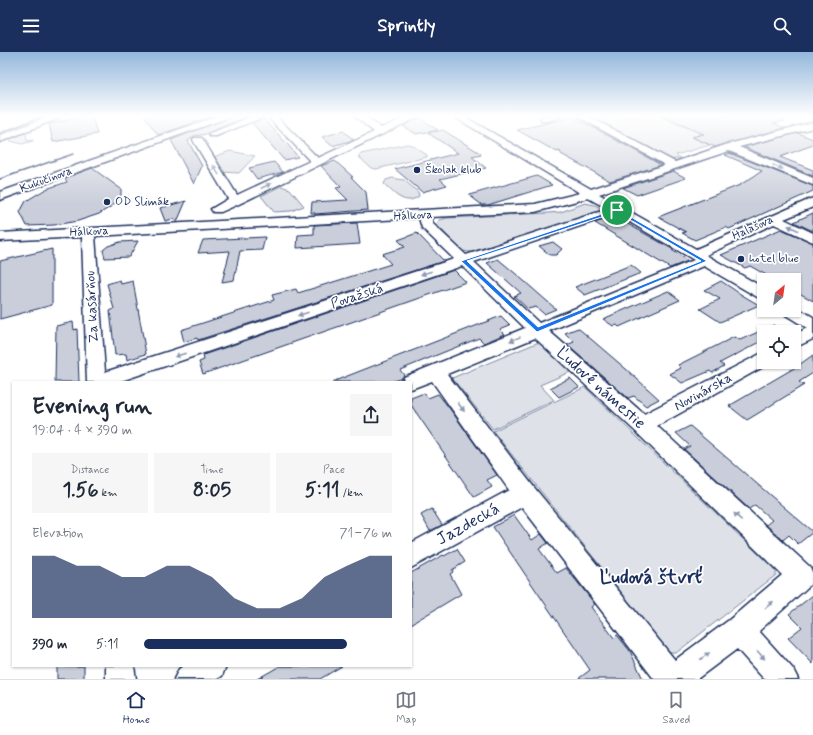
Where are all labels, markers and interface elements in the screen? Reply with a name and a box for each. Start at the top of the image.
text: Sprintly [377,14,436,38]
icon: menu [20,15,42,37]
icon: search [771,15,793,37]
place label: Školak klub [425,162,482,178]
street label: Kukučínova [18,163,74,197]
one-way arrow [213,164,220,176]
marker: Školak klub [412,165,422,175]
one-way arrow [773,165,785,171]
one-way arrow [261,183,272,189]
pin [600,193,634,227]
place label: OD Slimák [115,194,169,210]
marker: OD Slimák [102,197,112,207]
icon: arrive [606,199,628,221]
street label: Hálkova [393,207,433,225]
street label: Halašova [730,212,776,244]
street label: Hálkova [69,223,109,241]
one-way arrow [788,225,799,231]
place label: hotel blue [749,251,799,267]
marker: hotel blue [736,254,746,264]
street label: Za kasárňou [81,270,103,344]
one-way arrow [420,270,432,276]
north arrow [757,273,801,317]
map controls [757,273,801,369]
street label: Považská [328,279,386,313]
one-way arrow [297,311,309,317]
button: locate [757,325,801,369]
one-way arrow [510,336,521,342]
street label: Ľudové námestie [552,342,650,434]
one-way arrow [173,352,185,358]
street label: Novinárska [671,369,735,415]
text: Evening run [32,393,152,421]
button: share [350,394,392,436]
one-way arrow [457,401,465,412]
text: 19:04 · 4 × 390 m [32,422,132,439]
text: Distance [71,463,109,477]
text: Time [200,463,224,477]
text: Pace [323,463,345,477]
text: 1.56 [62,477,99,504]
text: 8:05 [193,477,231,504]
text: 5:11 [305,477,340,504]
text: km [99,486,118,500]
text: /km [340,486,363,500]
street label: Jazdecká [433,498,503,550]
one-way arrow [733,512,743,521]
text: Elevation [32,525,83,542]
text: 71–76 m [340,525,392,542]
district label: Ľudová štvrť [600,565,703,590]
one-way arrow [764,600,774,609]
text: 390 m [32,636,67,653]
text: 5:11 [96,636,119,653]
one-way arrow [757,649,766,660]
one-way arrow [699,652,710,660]
tab: Home [123,689,150,727]
tab: Map [395,689,417,727]
tab: Saved [663,689,690,727]

